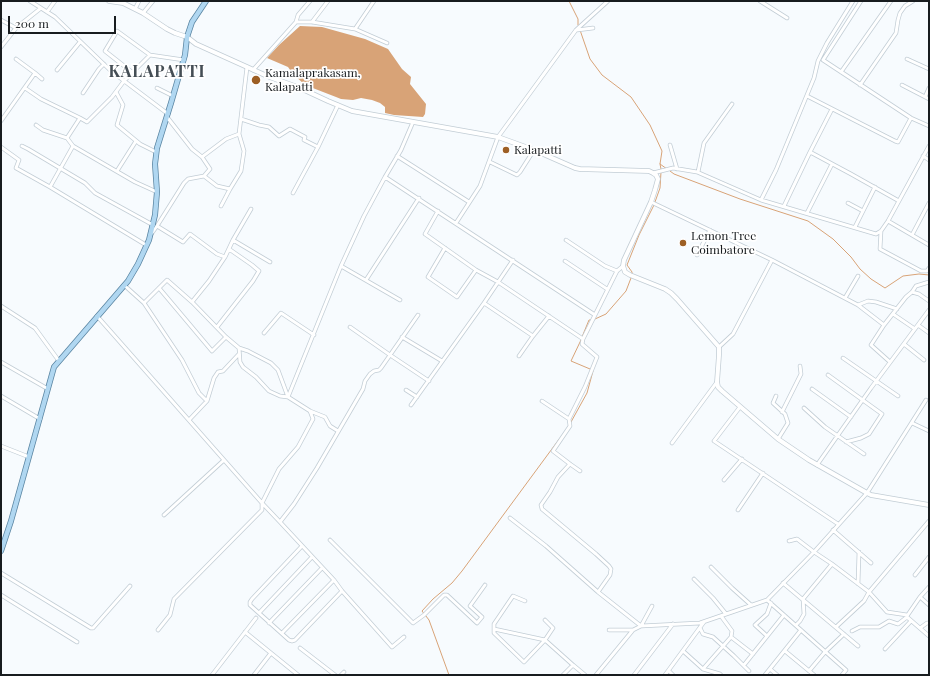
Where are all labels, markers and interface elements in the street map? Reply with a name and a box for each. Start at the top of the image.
scale bar [10,8,118,34]
text: 200 m [15,15,49,31]
district label: KALAPATTI [108,62,206,82]
place label: Kamalaprakasam, Kalapatti [265,66,361,94]
marker: Kamalaprakasam, Kalapatti [250,74,262,86]
place label: Kalapatti [514,143,562,157]
marker: Kalapatti [501,145,511,155]
place label: Lemon Tree Coimbatore [691,229,756,257]
marker: Lemon Tree Coimbatore [678,238,688,248]

